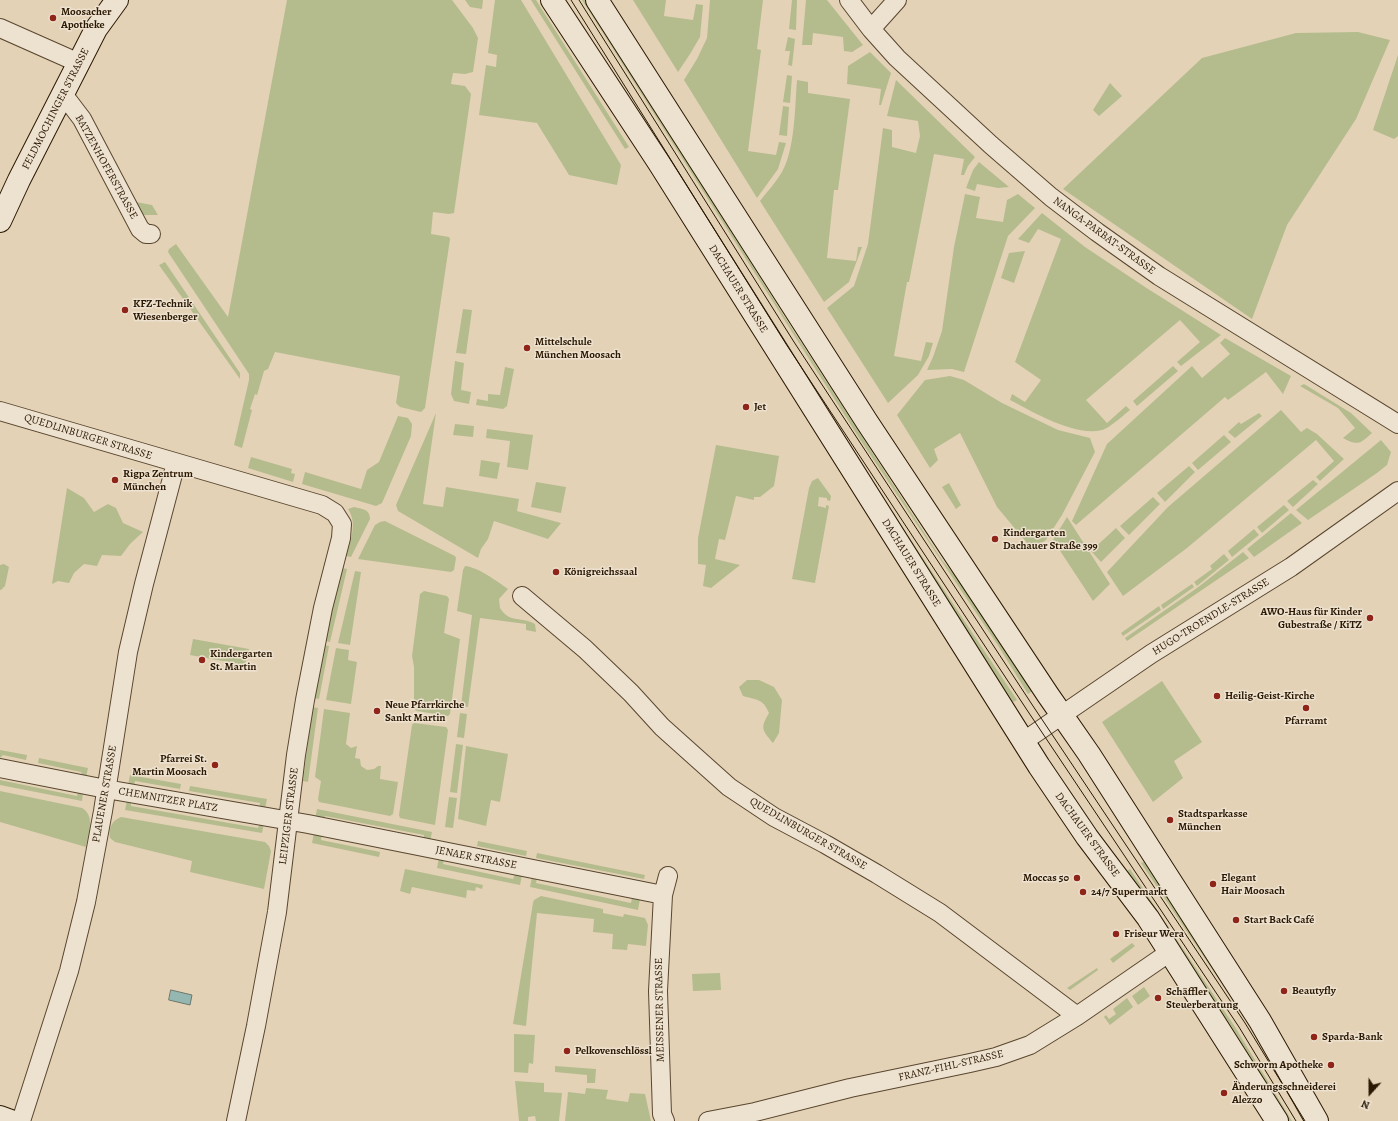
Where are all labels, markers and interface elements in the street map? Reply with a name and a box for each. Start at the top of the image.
place label: Moosacher Apotheke [61,5,112,31]
marker: Moosacher Apotheke [48,13,58,23]
street label: FELDMOCHINGER STRASSE [19,46,93,172]
street label: BATZENHOFERSTRASSE [72,113,140,221]
street label: NANGA-PARBAT-STRASSE [1050,194,1158,278]
street label: DACHAUER STRASSE [706,243,770,335]
place label: KFZ-Technik Wiesenberger [133,297,197,323]
marker: KFZ-Technik Wiesenberger [120,305,130,315]
place label: Mittelschule München Moosach [535,335,621,361]
marker: Mittelschule München Moosach [522,343,532,353]
place label: Jet [754,400,766,414]
marker: Jet [741,402,751,412]
street label: QUEDLINBURGER STRASSE [22,411,154,463]
place label: Rigpa Zentrum München [123,467,193,493]
marker: Rigpa Zentrum München [110,475,120,485]
street label: DACHAUER STRASSE [879,517,943,609]
place label: Kindergarten Dachauer Straße 399 [1003,526,1098,552]
marker: Kindergarten Dachauer Straße 399 [990,534,1000,544]
place label: Königreichssaal [564,565,637,579]
marker: Königreichssaal [551,567,561,577]
street label: HUGO-TROENDLE-STRASSE [1150,576,1272,658]
place label: AWO-Haus für Kinder Gubestraße / KiTZ [1260,605,1362,631]
marker: AWO-Haus für Kinder Gubestraße / KiTZ [1365,613,1375,623]
place label: Kindergarten St. Martin [210,647,272,673]
marker: Kindergarten St. Martin [197,655,207,665]
place label: Heilig-Geist-Kirche [1225,689,1314,703]
marker: Heilig-Geist-Kirche [1212,691,1222,701]
place label: Neue Pfarrkirche Sankt Martin [385,698,464,724]
marker: Pfarramt [1301,703,1311,713]
marker: Neue Pfarrkirche Sankt Martin [372,706,382,716]
place label: Pfarramt [1285,714,1327,728]
street label: PLAUENER STRASSE [90,744,120,844]
place label: Pfarrei St. Martin Moosach [132,752,207,778]
marker: Pfarrei St. Martin Moosach [210,760,220,770]
street label: LEIPZIGER STRASSE [276,767,302,865]
street label: CHEMNITZER PLATZ [117,785,219,815]
street label: DACHAUER STRASSE [1052,790,1122,880]
street label: QUEDLINBURGER STRASSE [747,795,869,873]
place label: Stadtsparkasse München [1178,807,1247,833]
marker: Stadtsparkasse München [1165,815,1175,825]
street label: JENAER STRASSE [434,844,518,872]
place label: Moccas 50 [1023,871,1069,885]
place label: Elegant Hair Moosach [1221,871,1285,897]
marker: Moccas 50 [1072,873,1082,883]
marker: Elegant Hair Moosach [1208,879,1218,889]
place label: 24/7 Supermarkt [1091,885,1167,899]
marker: 24/7 Supermarkt [1078,887,1088,897]
place label: Start Back Café [1244,913,1314,927]
marker: Start Back Café [1231,915,1241,925]
place label: Friseur Wera [1124,927,1184,941]
marker: Friseur Wera [1111,929,1121,939]
street label: MEISSENER STRASSE [652,958,668,1062]
place label: Beautyfly [1292,984,1336,998]
place label: Schäffler Steuerberatung [1166,985,1238,1011]
marker: Beautyfly [1279,986,1289,996]
marker: Schäffler Steuerberatung [1153,993,1163,1003]
place label: Sparda-Bank [1322,1030,1382,1044]
marker: Sparda-Bank [1309,1032,1319,1042]
place label: Pelkovenschlössl [575,1044,652,1058]
marker: Pelkovenschlössl [562,1046,572,1056]
street label: FRANZ-FIHL-STRASSE [897,1047,1005,1085]
place label: Schworm Apotheke [1234,1058,1323,1072]
marker: Schworm Apotheke [1326,1060,1336,1070]
north arrow [1350,1073,1390,1113]
place label: Änderungsschneiderei Alezzo [1232,1080,1336,1106]
marker: Änderungsschneiderei Alezzo [1219,1088,1229,1098]
text: N [1359,1096,1372,1113]

